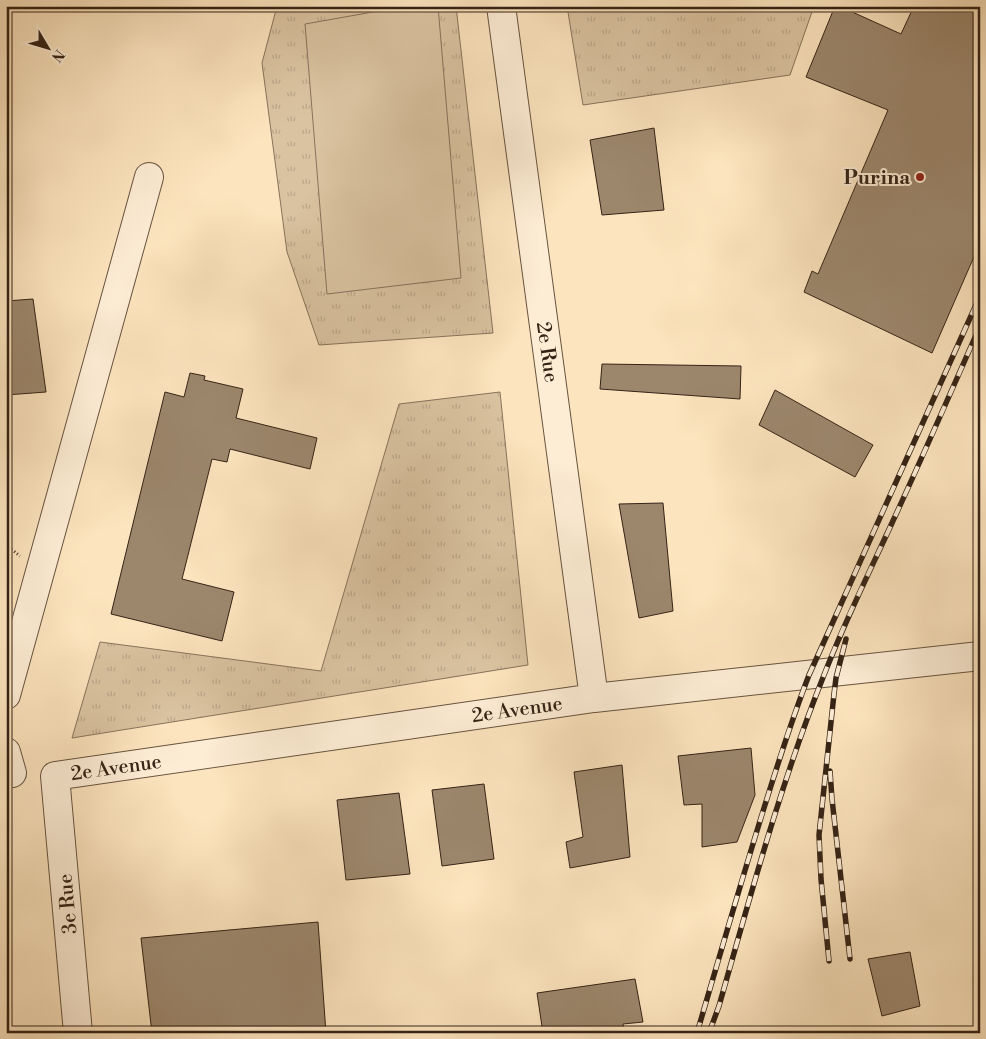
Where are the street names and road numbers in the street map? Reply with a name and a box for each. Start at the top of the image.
street label: 2e Rue [530,320,563,384]
street label: 2e Avenue [470,692,564,729]
street label: 2e Avenue [69,750,163,787]
street label: 3e Rue [53,873,84,935]

